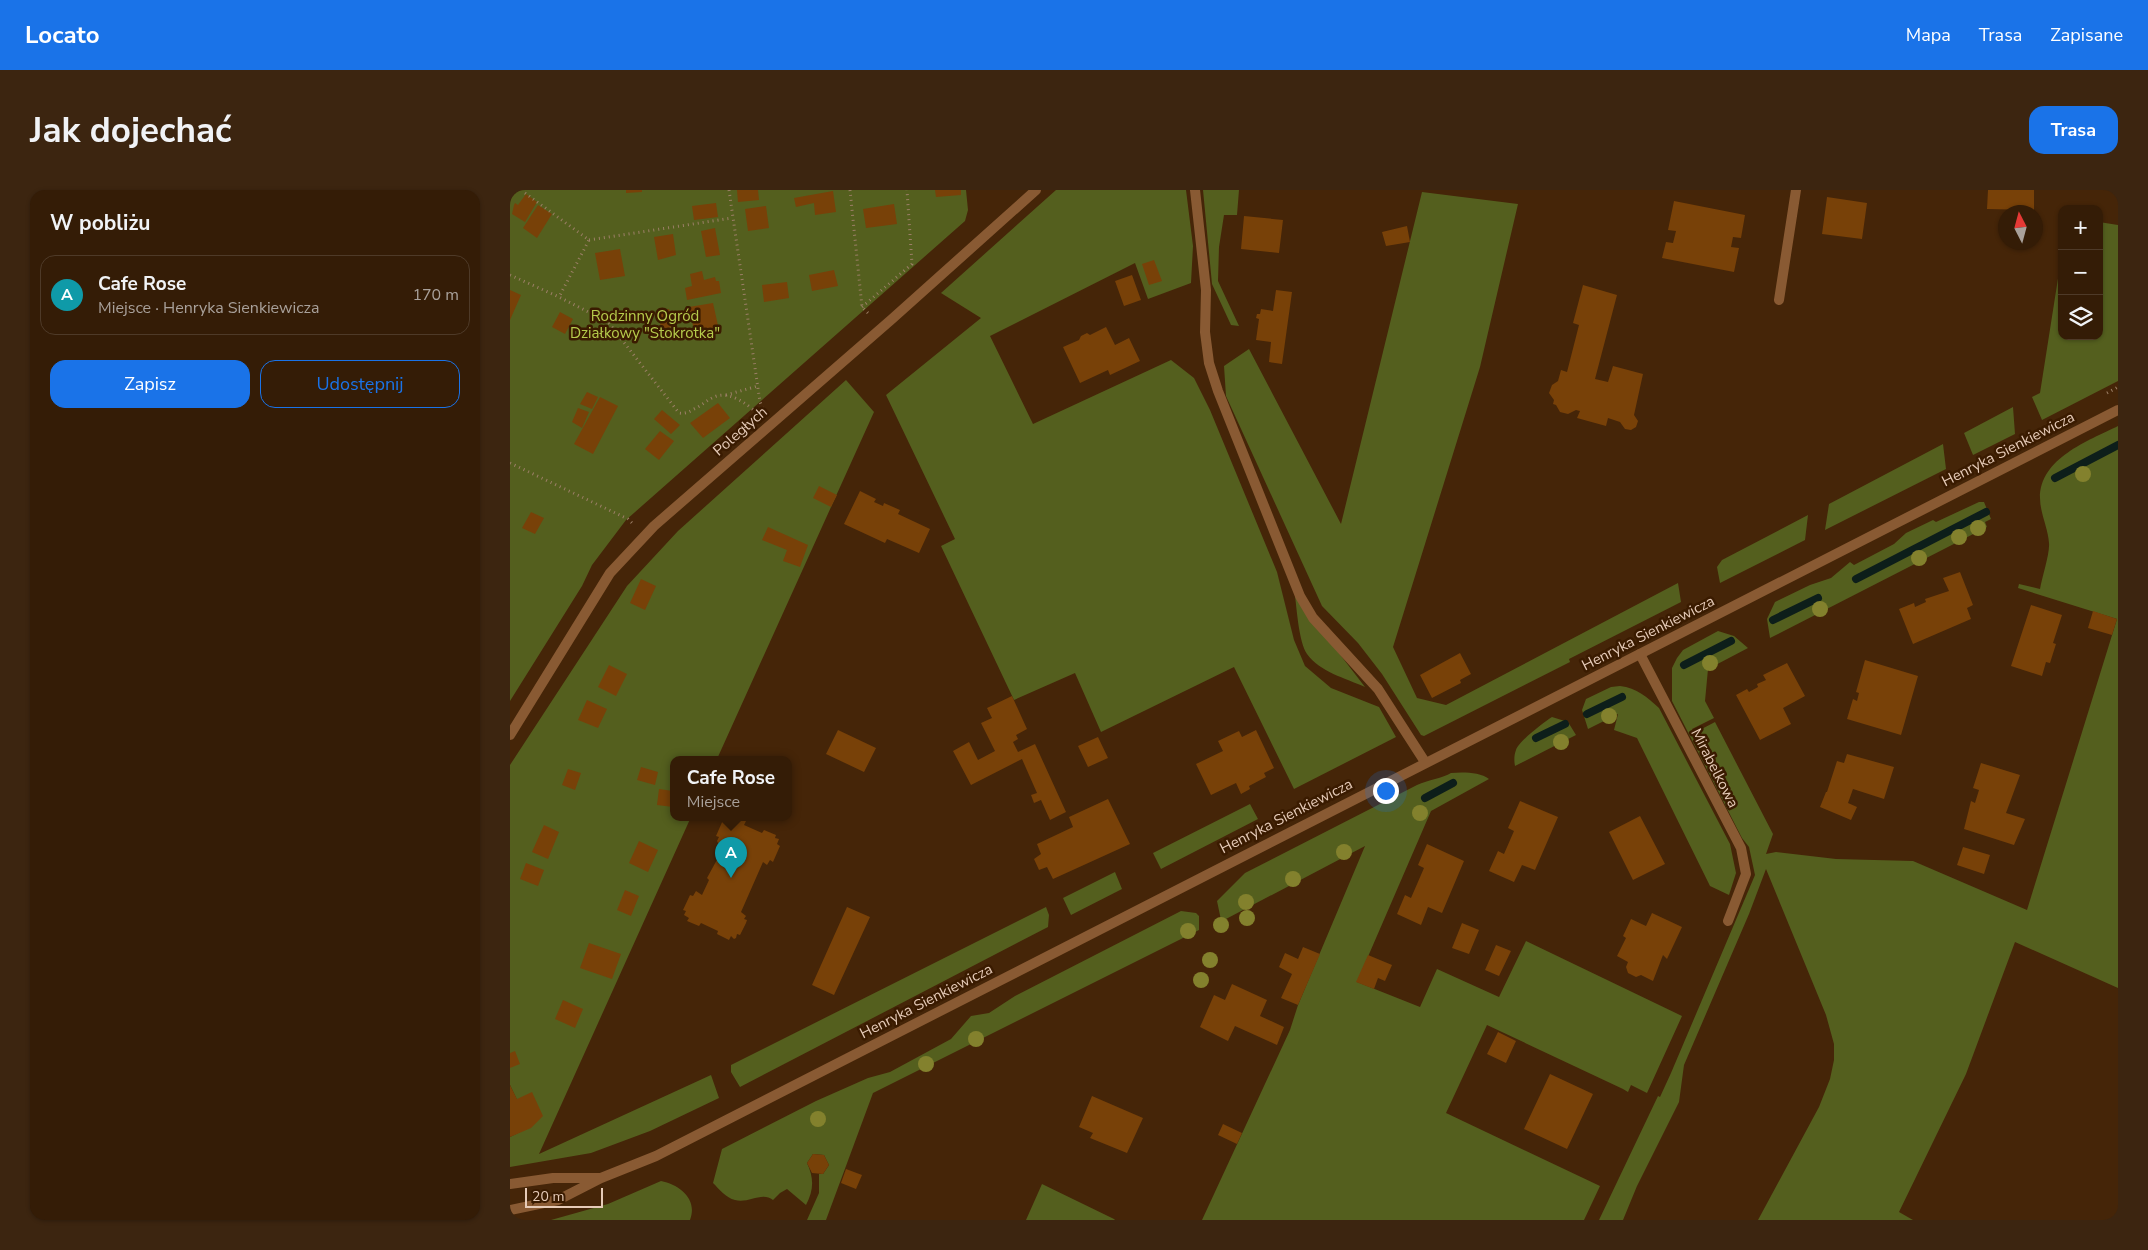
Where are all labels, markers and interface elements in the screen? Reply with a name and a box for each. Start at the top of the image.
text: Locato [25,19,100,51]
text: Mapa [1906,23,1951,47]
text: Trasa [1979,23,2022,47]
text: Zapisane [2050,23,2123,47]
button: Trasa [2029,106,2118,154]
text: Jak dojechać [30,107,232,154]
north arrow [1998,205,2043,250]
map controls [2058,205,2103,340]
button: + [2058,205,2103,250]
text: W pobliżu [50,209,151,237]
button: − [2058,250,2103,295]
text: Cafe Rose [98,271,186,297]
text: A [61,284,73,306]
text: 170 m [412,284,459,306]
button: layers [2058,295,2103,340]
text: Miejsce · Henryka Sienkiewicza [98,297,319,319]
park label: Rodzinny Ogród Działkowy "Stokrotka" [570,306,720,343]
button: Zapisz [50,360,250,408]
button: Udostępnij [260,360,460,408]
street label: Poległych [709,402,771,460]
street label: Henryka Sienkiewicza [1938,407,2078,491]
street label: Henryka Sienkiewicza [1578,591,1718,675]
street label: Mirabelkowa [1686,725,1744,811]
popup [670,756,792,821]
text: Cafe Rose [687,765,775,791]
street label: Henryka Sienkiewicza [1216,774,1356,858]
your location [1373,778,1399,804]
text: Miejsce [687,791,740,813]
pin: A [715,837,747,878]
street label: Henryka Sienkiewicza [856,959,996,1043]
scale bar [525,1185,602,1208]
text: 20 m [532,1187,564,1206]

